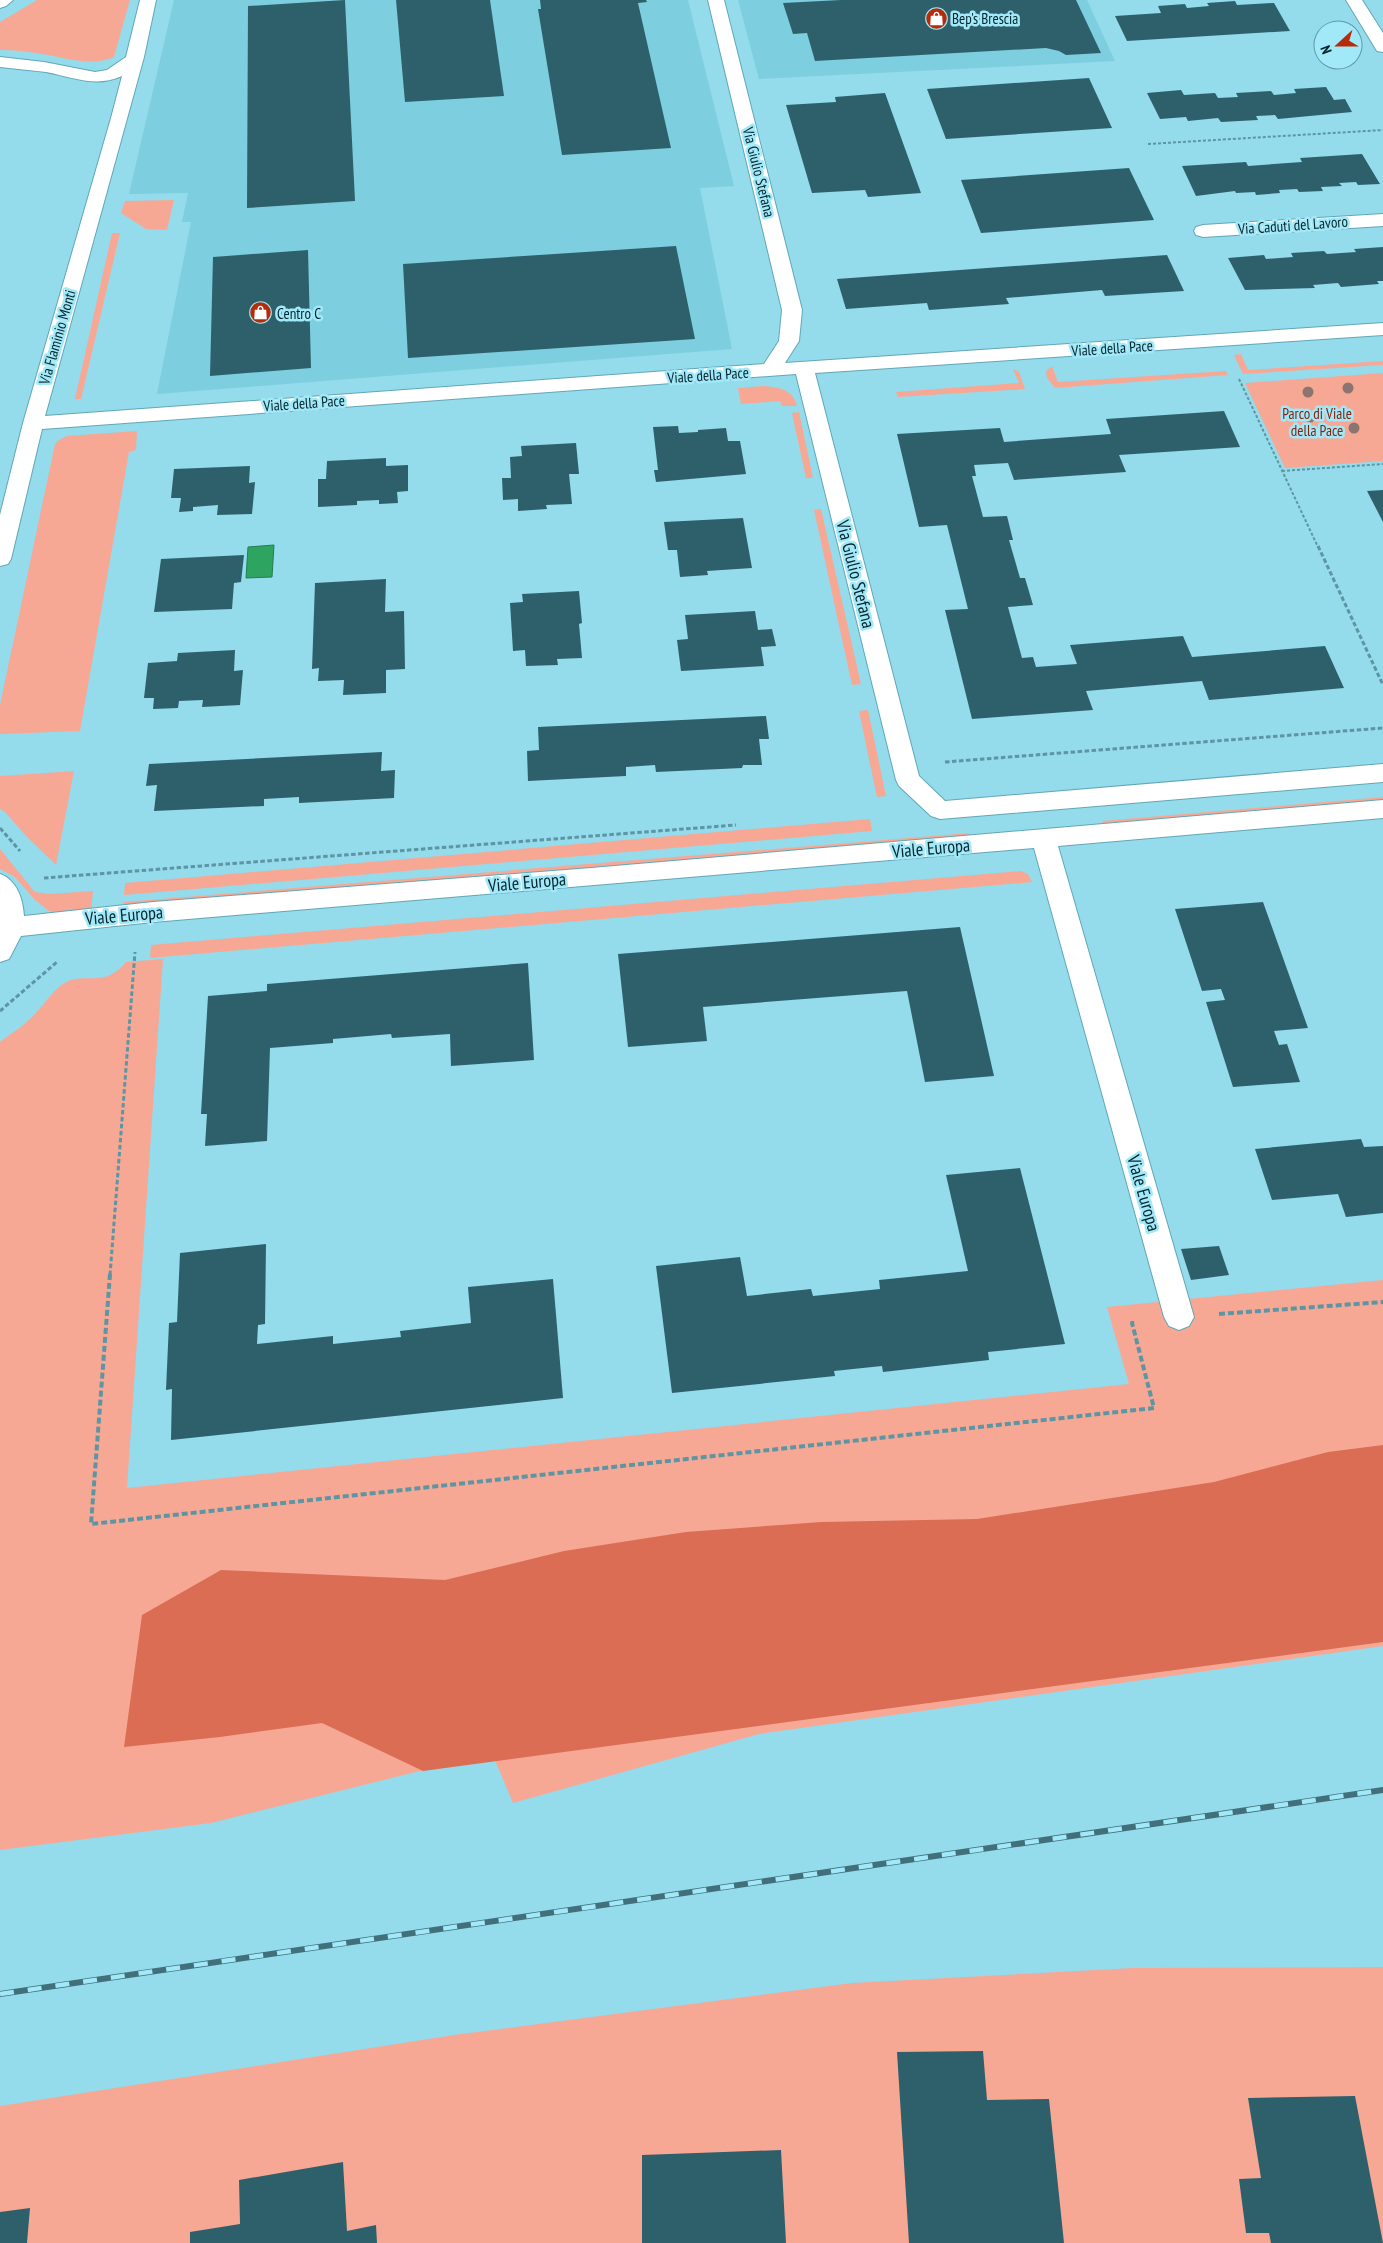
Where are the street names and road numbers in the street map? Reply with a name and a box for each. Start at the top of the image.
street label: Via Giulio Stefana [738,124,779,219]
street label: Via Caduti del Lavoro [1237,212,1348,238]
street label: Via Flaminio Monti [34,287,80,387]
street label: Viale della Pace [1070,336,1153,360]
street label: Viale della Pace [666,363,749,387]
street label: Viale della Pace [262,391,345,415]
street label: Via Giulio Stefana [831,517,881,630]
street label: Viale Europa [890,833,971,863]
street label: Viale Europa [486,867,567,897]
street label: Viale Europa [83,900,164,930]
street label: Viale Europa [1122,1151,1166,1234]

